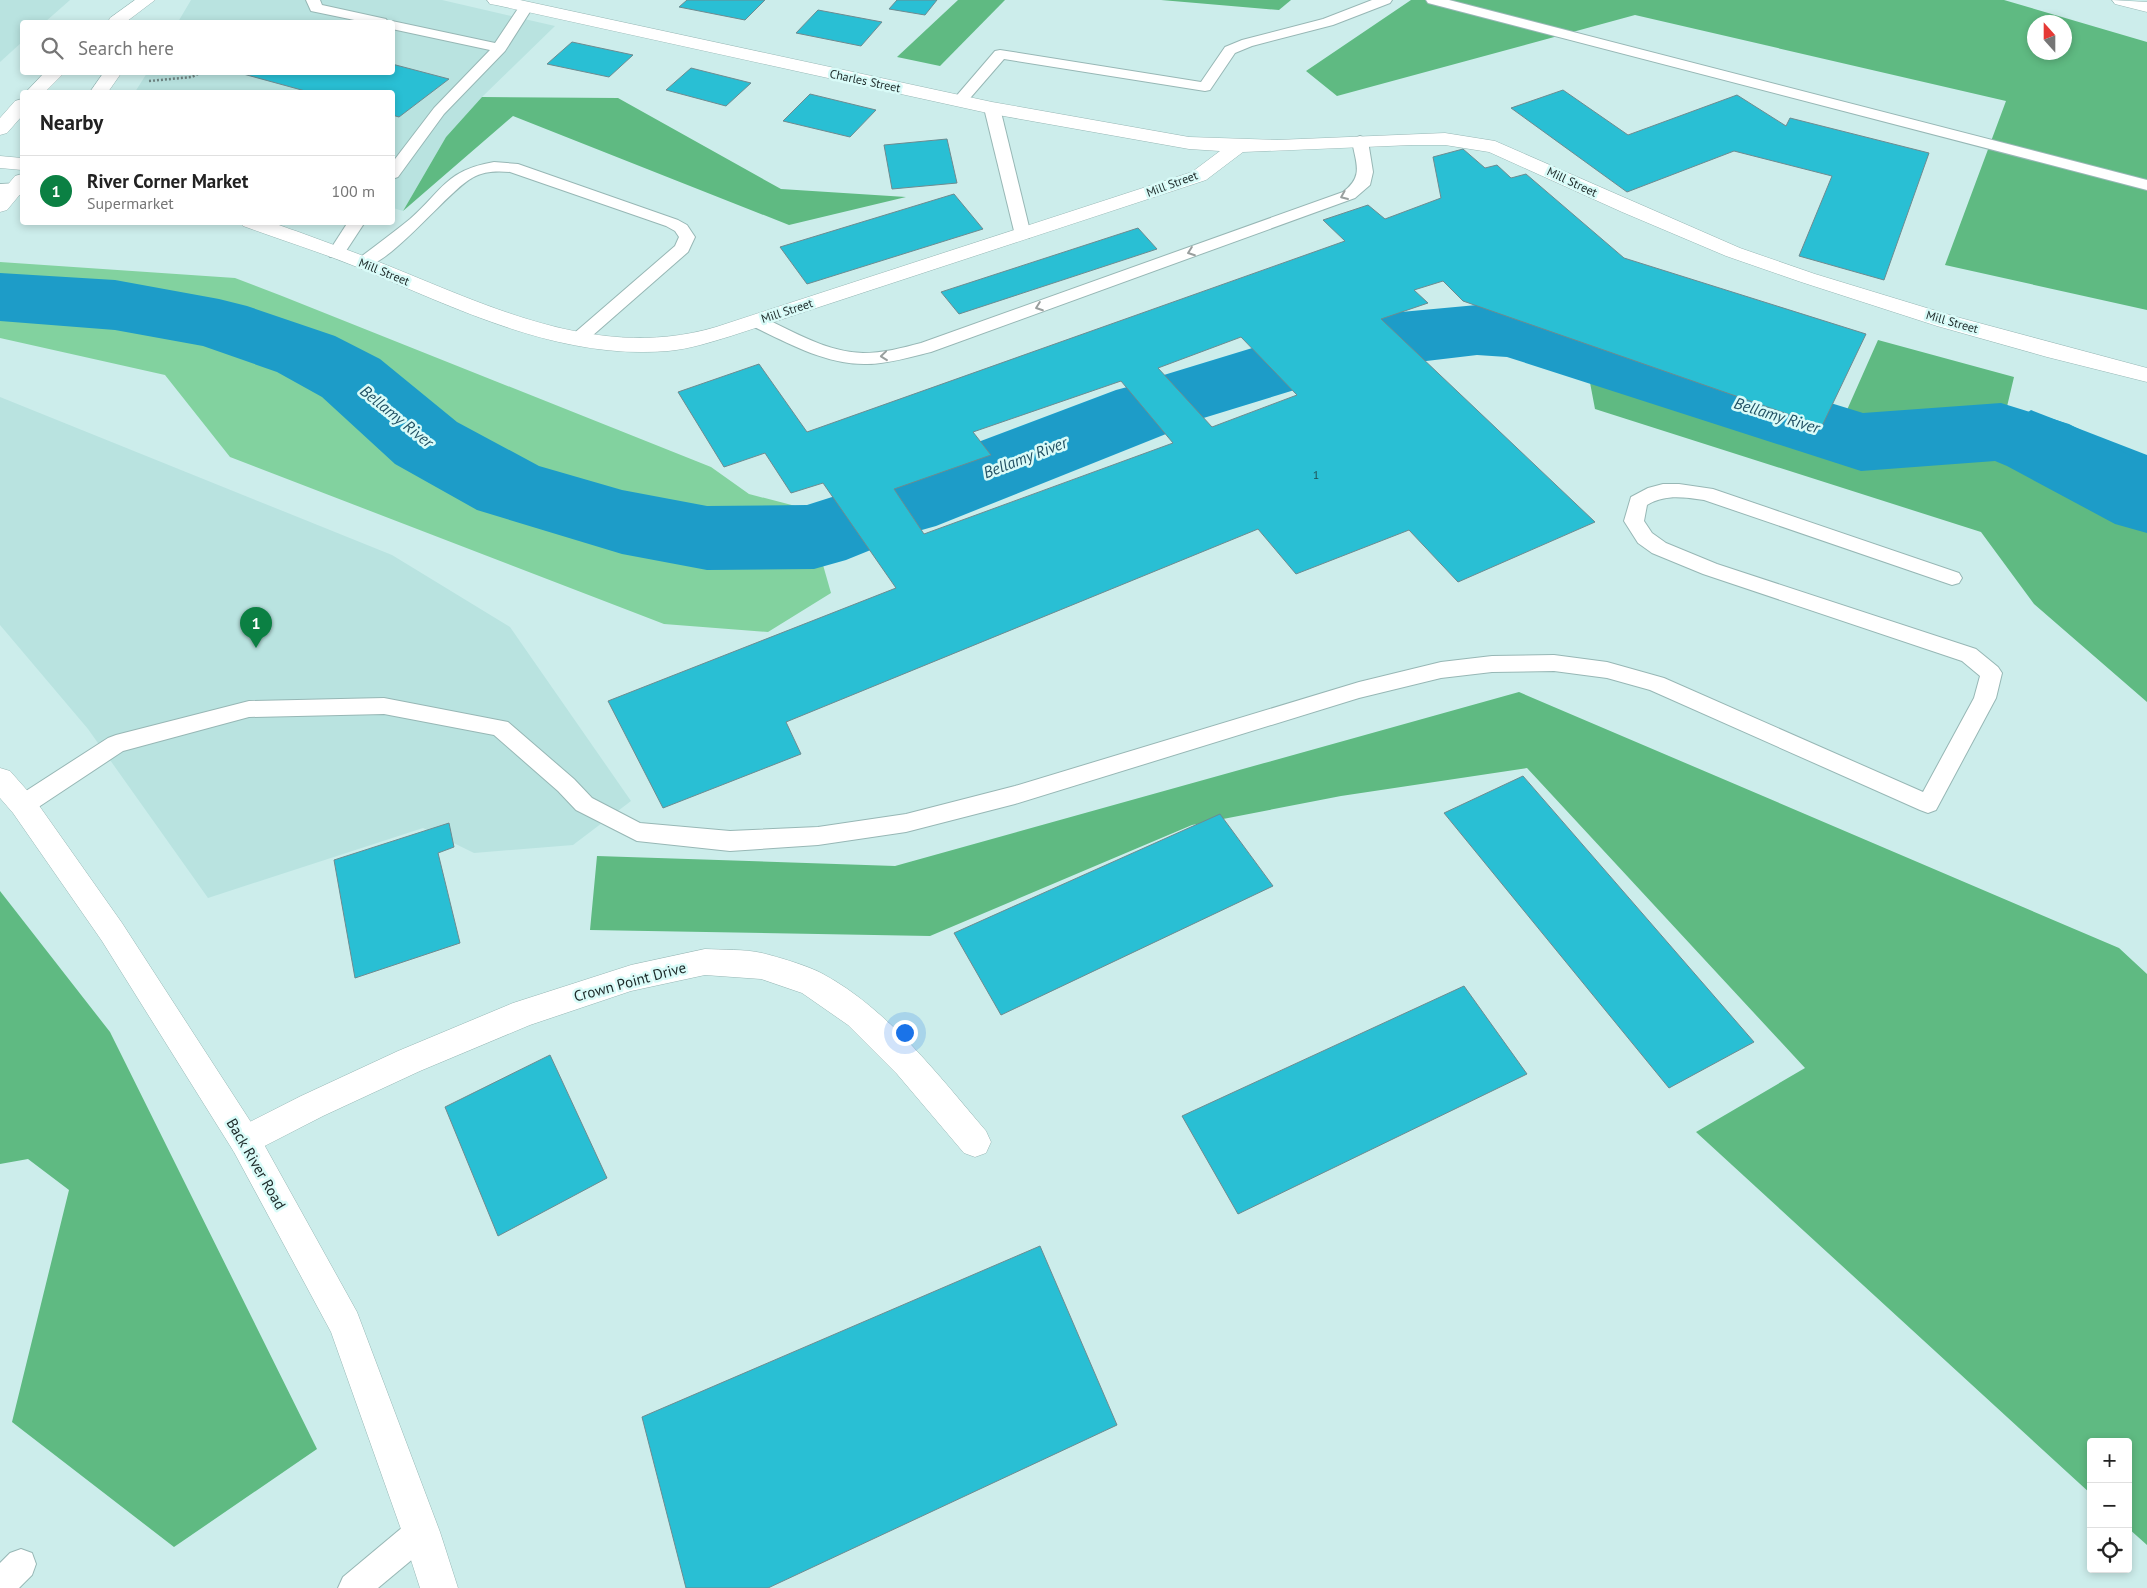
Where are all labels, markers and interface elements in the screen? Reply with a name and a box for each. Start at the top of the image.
north arrow [2027,15,2072,60]
search box [20,20,395,75]
icon: search [38,34,66,62]
text: Search here [78,36,174,60]
street label: Charles Street [828,66,902,95]
text: Nearby [40,109,103,136]
street label: Mill Street [1545,163,1600,200]
street label: Mill Street [1144,167,1200,200]
text: River Corner Market [87,169,248,193]
text: 1 [51,181,61,201]
text: 100 m [332,181,375,201]
one-way arrow [1340,190,1349,201]
text: Supermarket [87,193,174,213]
one-way arrow [1188,246,1196,256]
street label: Mill Street [357,255,412,289]
street label: Mill Street [759,295,815,326]
one-way arrow [1035,301,1043,311]
street label: Mill Street [1924,307,1980,336]
one-way arrow [880,350,888,361]
water label: Bellamy River [356,380,439,453]
water label: Bellamy River [1732,393,1824,438]
water label: Bellamy River [980,431,1071,482]
house number: 1 [1313,467,1319,482]
pin: 1 [240,607,272,648]
street label: Crown Point Drive [572,957,688,1006]
your location [892,1020,918,1046]
street label: Back River Road [223,1115,290,1213]
map controls [2087,1438,2132,1573]
button: + [2087,1438,2132,1483]
button: − [2087,1483,2132,1528]
button: locate [2087,1528,2132,1573]

